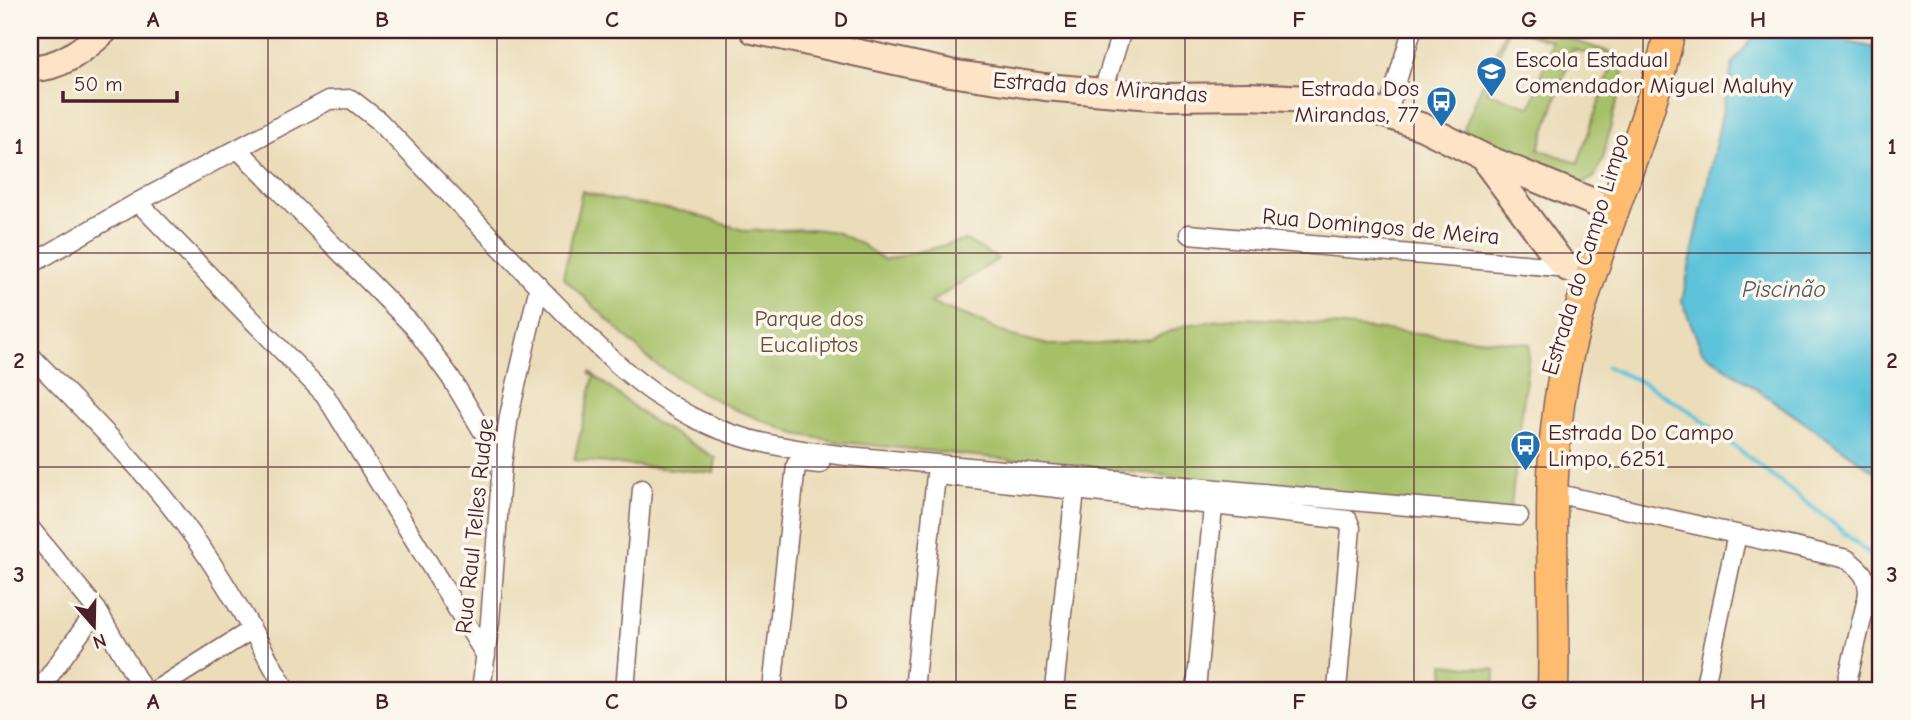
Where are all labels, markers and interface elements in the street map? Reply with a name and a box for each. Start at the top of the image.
text: A [147,6,160,33]
text: B [375,6,389,33]
text: C [605,6,619,33]
text: D [834,6,848,33]
text: E [1063,6,1077,33]
text: F [1292,6,1306,33]
text: G [1521,6,1537,33]
text: H [1750,6,1766,33]
place label: Escola Estadual Comendador Miguel Maluhy [1515,46,1794,99]
school or university icon: Escola Estadual Comendador Miguel Maluhy [1475,55,1509,99]
scale bar [63,60,177,104]
street label: Estrada dos Mirandas [992,67,1208,108]
text: 50 m [74,72,123,96]
place label: Estrada Dos Mirandas, 77 [1294,75,1419,128]
bus stop icon: Estrada Dos Mirandas, 77 [1425,84,1459,128]
street label: Estrada do Campo Limpo [1536,130,1635,378]
text: 1 [14,133,24,160]
text: 1 [1887,133,1897,160]
street label: Rua Domingos de Meira [1261,203,1501,250]
water label: Piscinão [1742,275,1826,303]
park label: Parque dos Eucaliptos [754,305,864,358]
text: 2 [13,347,25,374]
text: 2 [1886,347,1898,374]
street label: Rua Raul Telles Rudge [450,417,499,635]
place label: Estrada Do Campo Limpo, 6251 [1548,419,1734,472]
bus stop icon: Estrada Do Campo Limpo, 6251 [1508,428,1542,472]
text: 3 [13,561,25,588]
text: 3 [1886,561,1898,588]
north arrow [60,590,130,660]
text: N [90,629,109,653]
text: A [147,688,160,715]
text: B [375,688,389,715]
text: C [605,688,619,715]
text: D [834,688,848,715]
text: E [1063,688,1077,715]
text: F [1292,688,1306,715]
text: G [1521,688,1537,715]
text: H [1750,688,1766,715]

